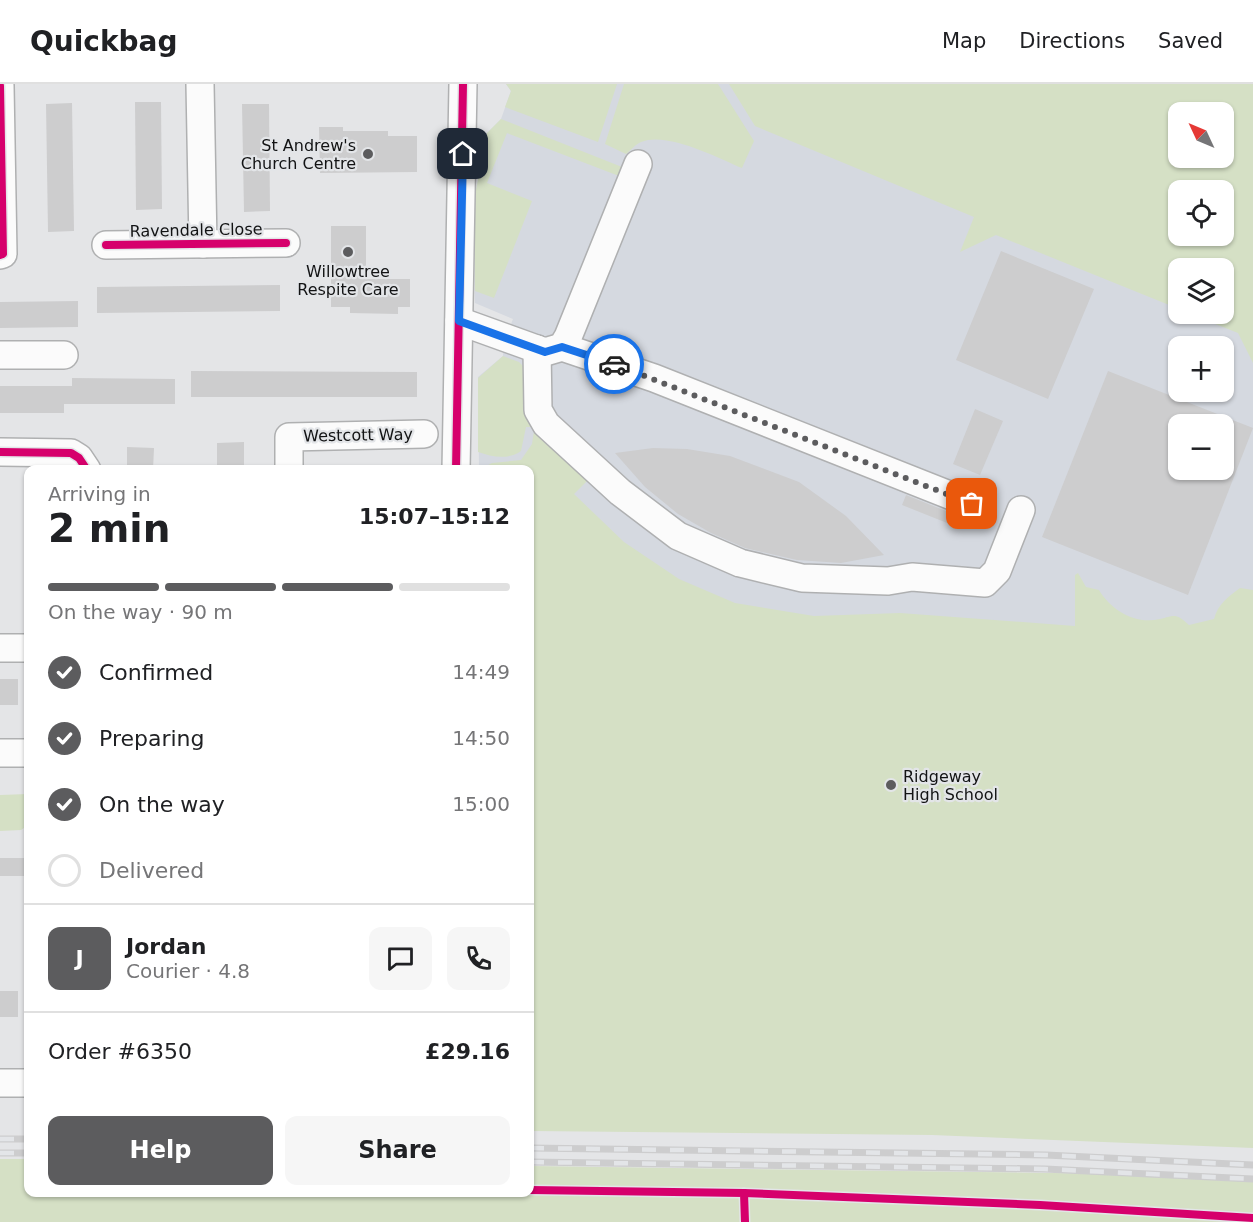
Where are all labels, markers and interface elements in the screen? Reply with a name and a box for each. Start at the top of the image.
text: Quickbag [30,25,178,58]
text: Map [942,29,986,53]
text: Directions [1019,29,1125,53]
text: Saved [1158,29,1223,53]
north arrow [1168,102,1234,168]
map controls [1168,102,1234,480]
pin [437,128,488,179]
place label: St Andrew's Church Centre [241,136,356,173]
icon: home [446,137,479,170]
marker: St Andrew's Church Centre [361,147,375,161]
button: locate [1168,180,1234,246]
street label: Ravendale Close [129,219,263,241]
marker: Willowtree Respite Care [341,245,355,259]
button: layers [1168,258,1234,324]
place label: Willowtree Respite Care [297,262,399,299]
courier [584,334,644,394]
button: + [1168,336,1234,402]
icon: car [598,348,631,381]
button: − [1168,414,1234,480]
street label: Westcott Way [303,425,413,445]
pin [946,478,997,529]
text: Arriving in [48,482,151,506]
icon: bag [955,487,988,520]
text: 15:07–15:12 [359,504,510,529]
text: 2 min [48,506,170,551]
text: On the way · 90 m [48,600,233,624]
icon: check [48,656,81,689]
text: Confirmed [99,660,213,685]
text: 14:49 [452,660,510,684]
icon: check [48,722,81,755]
text: Preparing [99,726,205,751]
text: 14:50 [452,726,510,750]
place label: Ridgeway High School [903,767,998,804]
marker: Ridgeway High School [884,778,898,792]
icon: check [48,788,81,821]
text: On the way [99,792,225,817]
text: 15:00 [452,792,510,816]
text: Delivered [99,858,204,883]
button: chat [369,927,432,990]
button: phone [447,927,510,990]
text: Jordan [126,934,206,959]
text: J [75,946,84,971]
text: Courier · 4.8 [126,959,250,983]
text: Order #6350 [48,1039,192,1064]
text: £29.16 [425,1039,510,1064]
button: Help [48,1116,273,1185]
button: Share [285,1116,510,1185]

